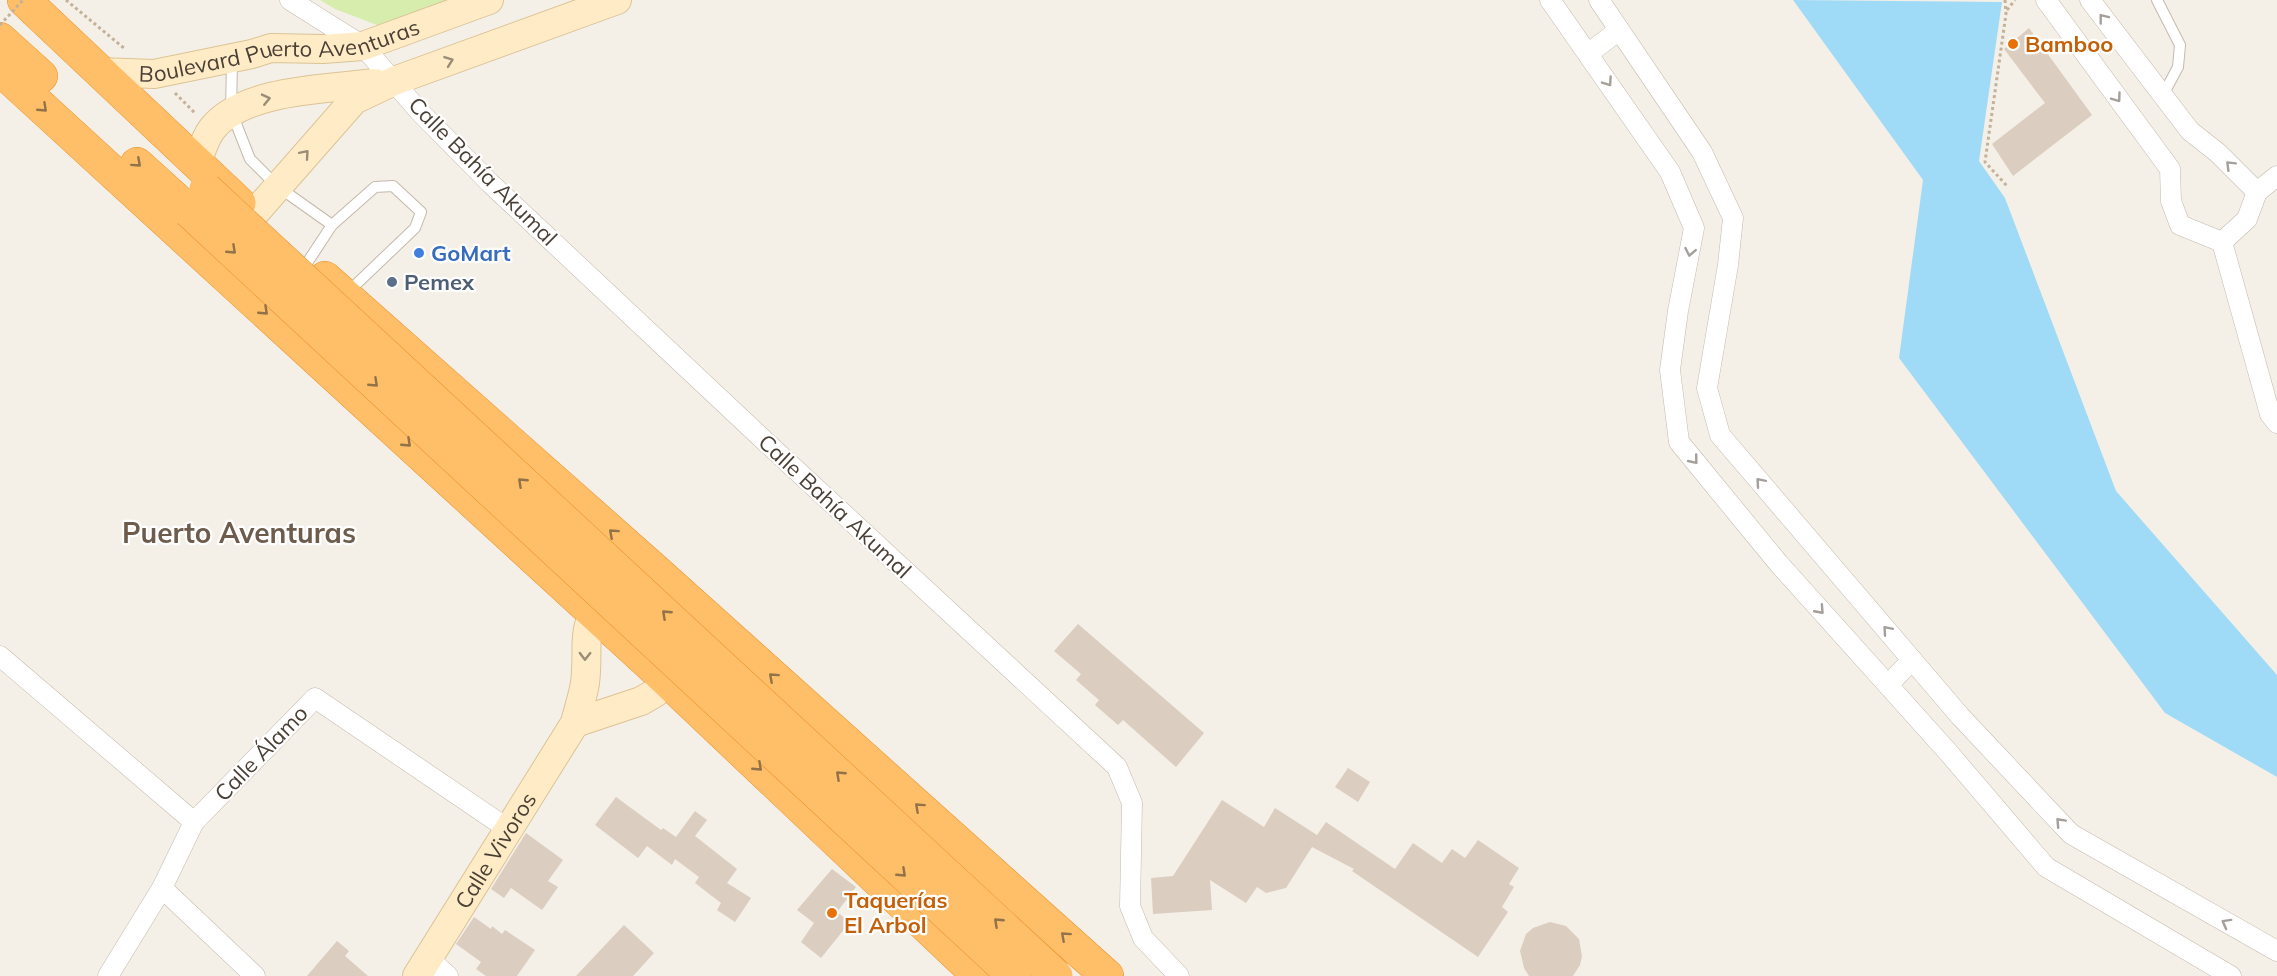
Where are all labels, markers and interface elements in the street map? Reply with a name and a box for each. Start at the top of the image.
street label: Boulevard Puerto Aventuras [138,13,423,88]
one-way arrow [2100,13,2111,24]
place label: Bamboo [2025,30,2113,58]
marker: Bamboo [2006,37,2020,51]
one-way arrow [443,55,454,68]
one-way arrow [1601,76,1612,87]
street label: Calle Bahía Akumal [403,91,563,251]
one-way arrow [2110,92,2121,103]
one-way arrow [261,94,271,107]
one-way arrow [36,101,47,112]
one-way arrow [298,150,309,161]
one-way arrow [130,156,140,167]
one-way arrow [2226,161,2236,172]
place label: GoMart [431,239,511,267]
one-way arrow [225,243,235,254]
marker: GoMart [412,246,426,260]
one-way arrow [1684,247,1697,257]
place label: Pemex [404,268,475,296]
marker: Pemex [385,275,399,289]
one-way arrow [257,304,268,315]
one-way arrow [368,376,378,387]
street label: Calle Bahía Akumal [753,428,917,584]
one-way arrow [401,436,411,447]
one-way arrow [1687,454,1698,465]
one-way arrow [519,478,529,489]
one-way arrow [1757,478,1768,489]
district label: Puerto Aventuras [122,515,356,550]
one-way arrow [609,529,619,540]
one-way arrow [1813,603,1824,613]
one-way arrow [662,611,673,622]
one-way arrow [1883,626,1894,637]
one-way arrow [579,652,591,661]
one-way arrow [769,673,780,684]
street label: Calle Álamo [208,699,314,807]
one-way arrow [751,760,761,771]
one-way arrow [836,771,846,782]
street label: Calle Vivoros [449,787,542,914]
one-way arrow [915,803,926,814]
one-way arrow [2056,818,2067,829]
one-way arrow [896,866,906,877]
place label: Taquerías El Arbol [844,886,947,939]
marker: Taquerías El Arbol [825,906,839,920]
one-way arrow [994,918,1005,929]
one-way arrow [2222,919,2232,930]
one-way arrow [1061,932,1072,943]

